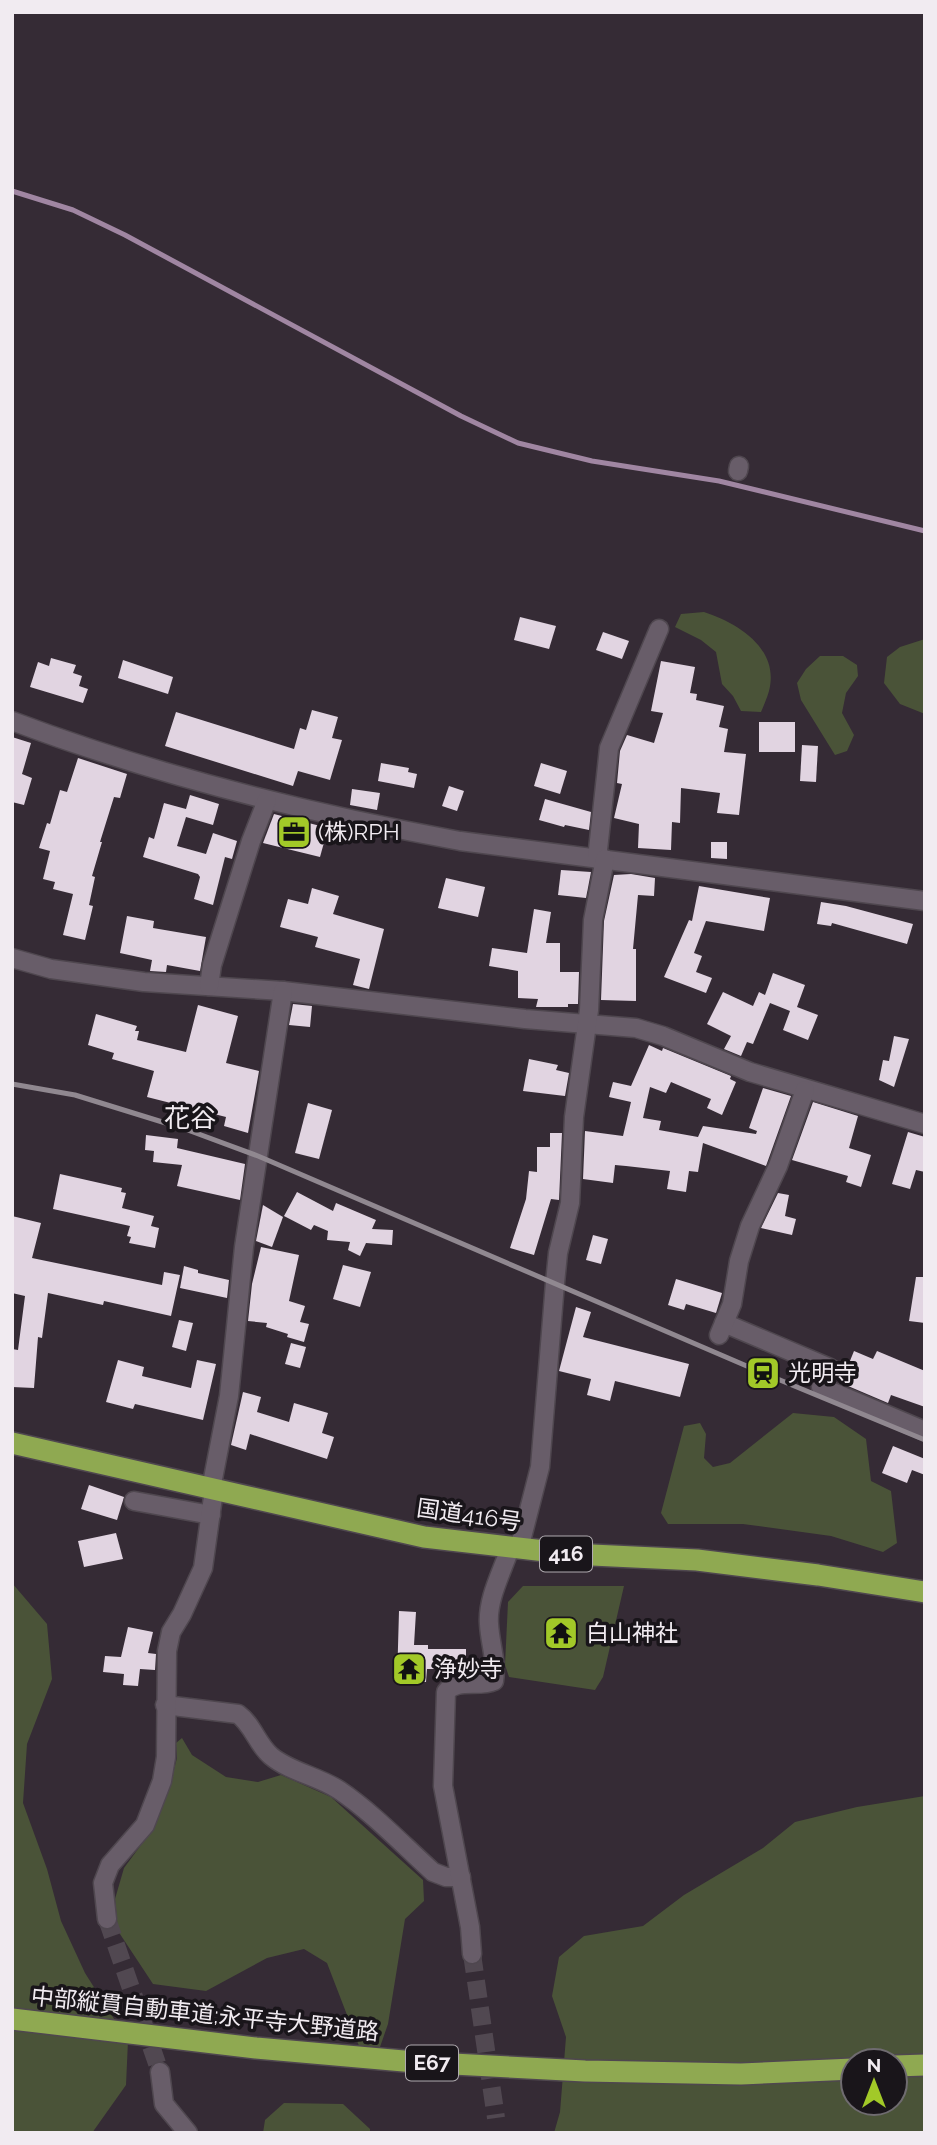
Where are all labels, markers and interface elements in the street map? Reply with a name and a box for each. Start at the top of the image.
office icon: (株)RPH [275,813,313,851]
place label: (株)RPH [318,818,400,845]
district label: 花谷 [164,1103,216,1133]
station icon: 光明寺 [744,1354,782,1392]
place label: 光明寺 [788,1359,857,1386]
street label: 国道416号 [415,1494,523,1535]
road number: 416 [540,1536,592,1572]
temple icon: 白山神社 [542,1614,580,1652]
place label: 白山神社 [586,1619,678,1646]
temple icon: 浄妙寺 [390,1650,428,1688]
place label: 浄妙寺 [434,1655,503,1682]
street label: 中部縦貫自動車道;永平寺大野道路 [30,1982,380,2045]
road number: E67 [406,2046,458,2080]
north arrow [839,2047,909,2117]
text: N [867,2054,881,2076]

